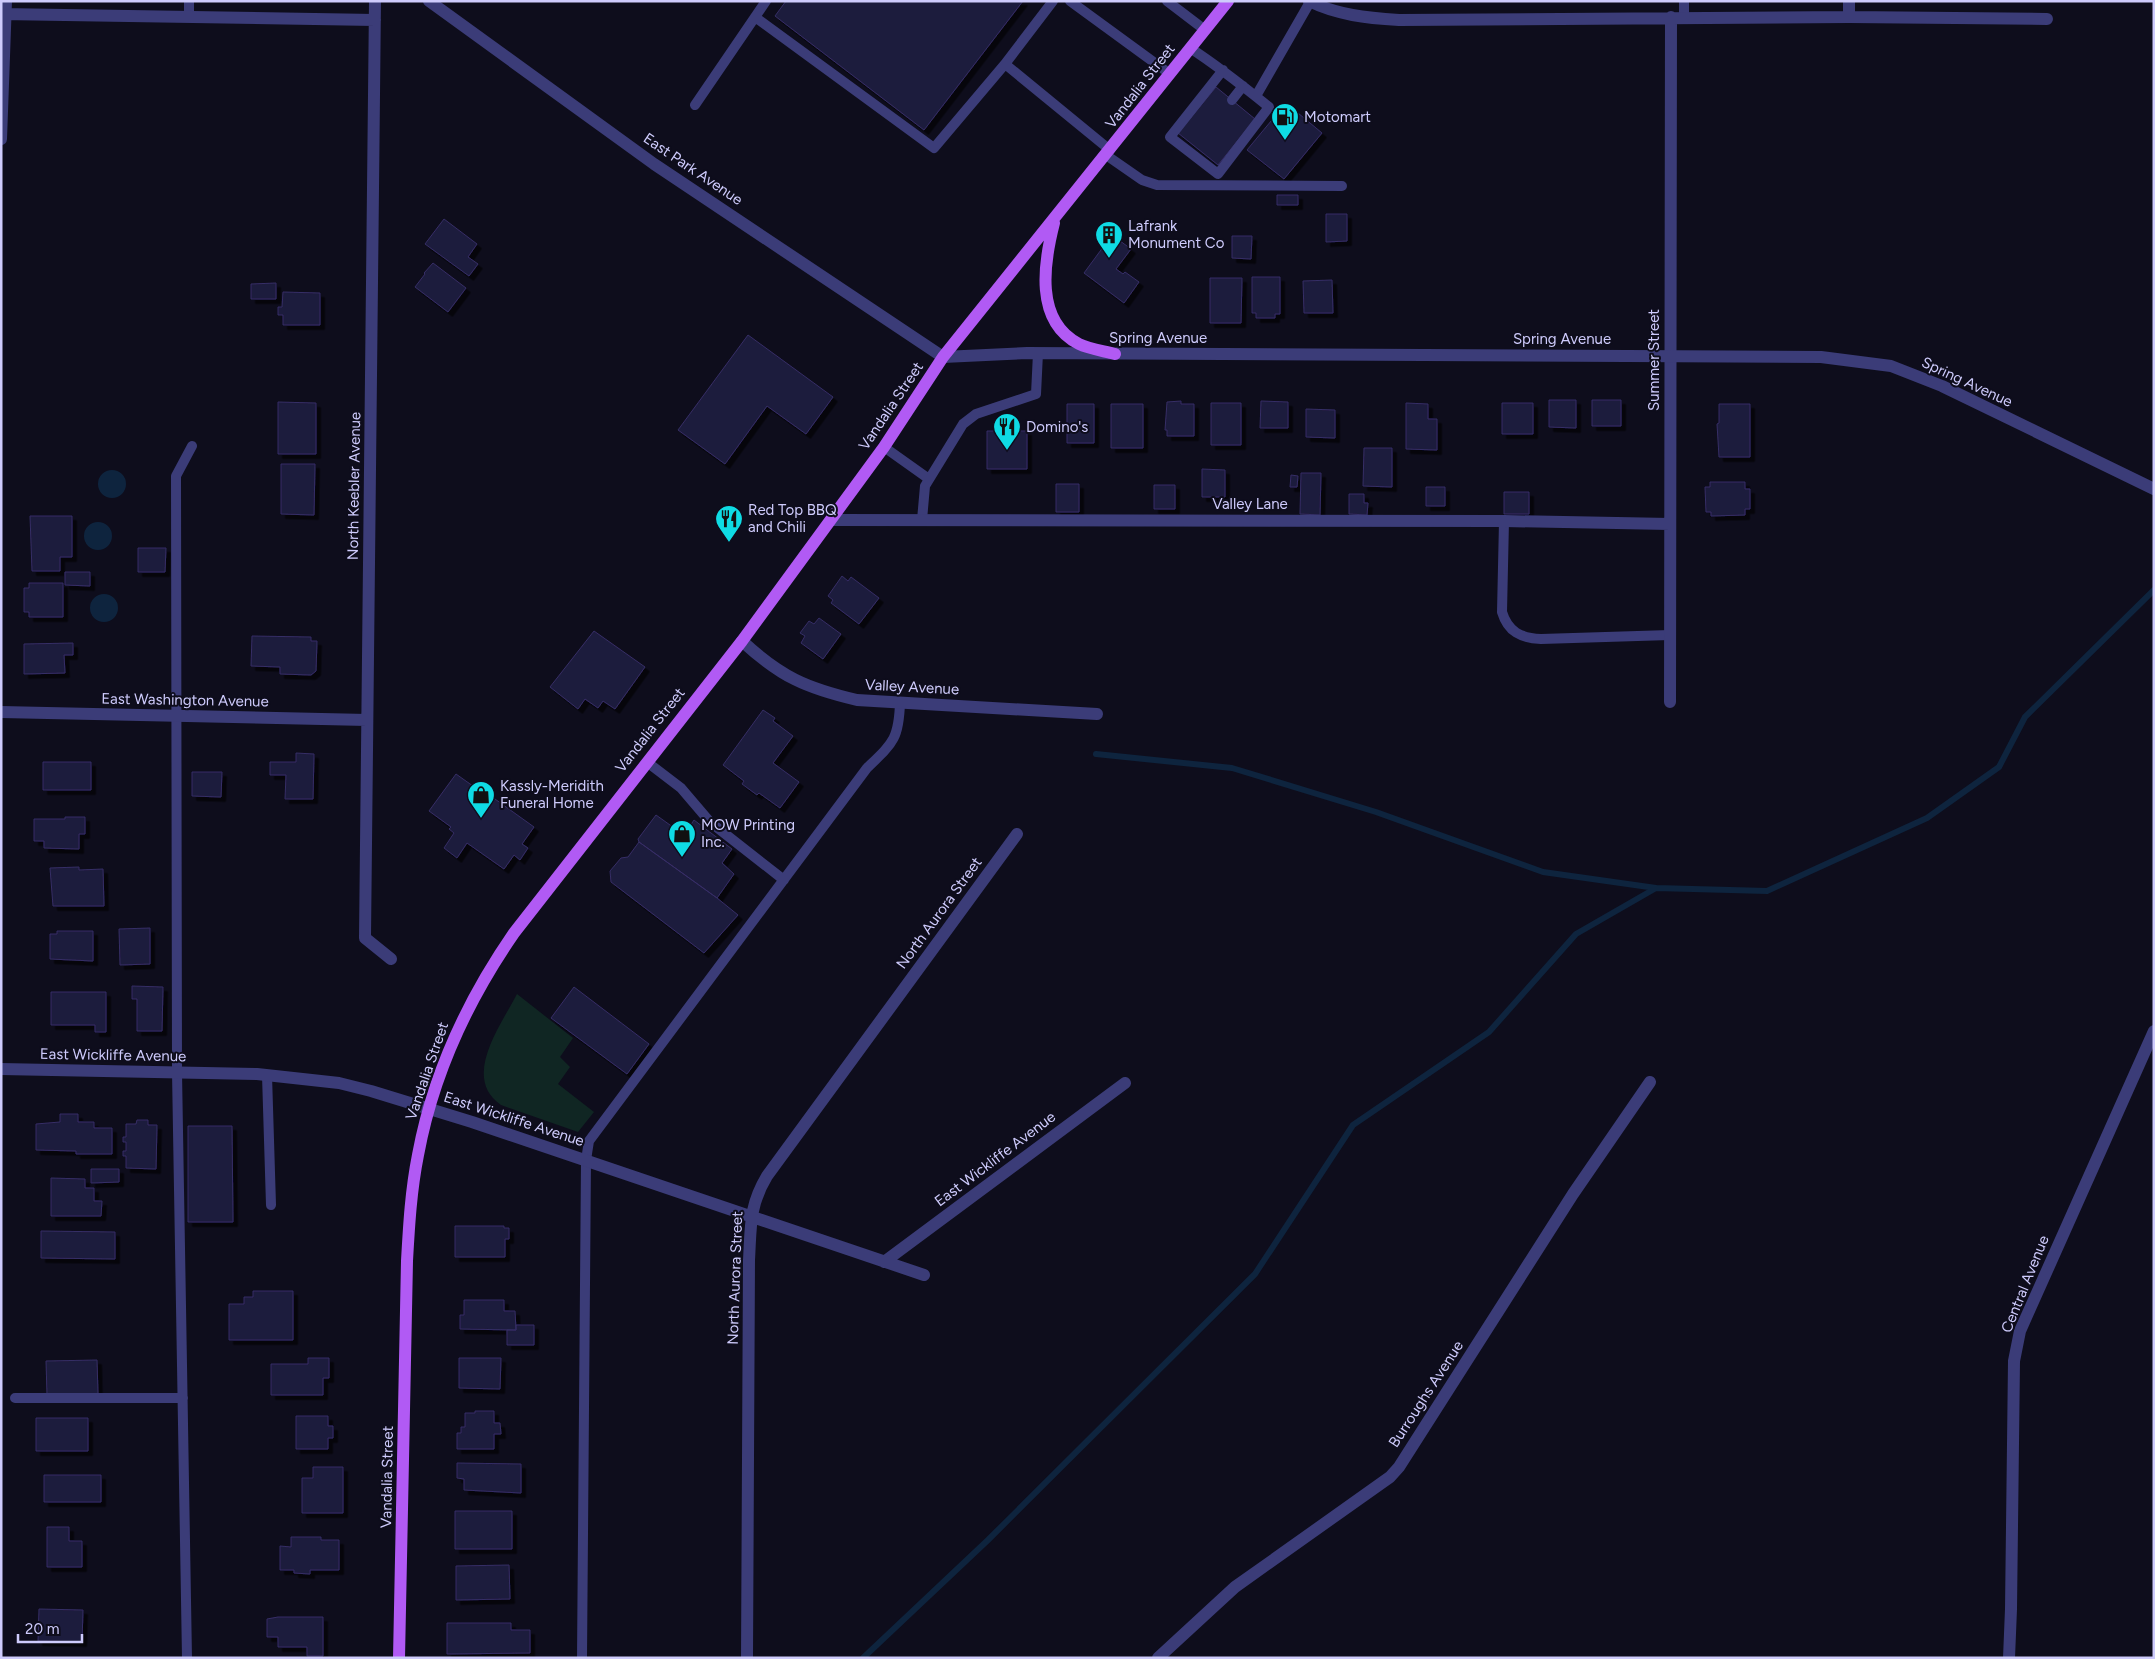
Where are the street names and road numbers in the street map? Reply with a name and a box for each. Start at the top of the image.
street label: Vandalia Street [1101,40,1179,132]
street label: East Park Avenue [640,129,746,209]
street label: Summer Street [1645,309,1663,411]
street label: Spring Avenue [1109,329,1207,347]
street label: Spring Avenue [1513,330,1611,348]
street label: Spring Avenue [1919,353,2015,411]
street label: Vandalia Street [855,358,927,453]
street label: North Keebler Avenue [344,412,364,560]
street label: Valley Lane [1212,495,1288,513]
street label: Valley Avenue [864,676,960,698]
street label: Vandalia Street [611,684,689,776]
street label: East Washington Avenue [101,690,269,710]
street label: North Aurora Street [892,853,986,972]
street label: Vandalia Street [402,1019,452,1122]
street label: East Wickliffe Avenue [40,1045,186,1065]
street label: East Wickliffe Avenue [442,1088,586,1150]
street label: East Wickliffe Avenue [931,1108,1059,1210]
street label: North Aurora Street [724,1210,746,1345]
street label: Central Avenue [1997,1233,2053,1335]
street label: Burroughs Avenue [1385,1337,1467,1451]
street label: Vandalia Street [377,1425,397,1528]

